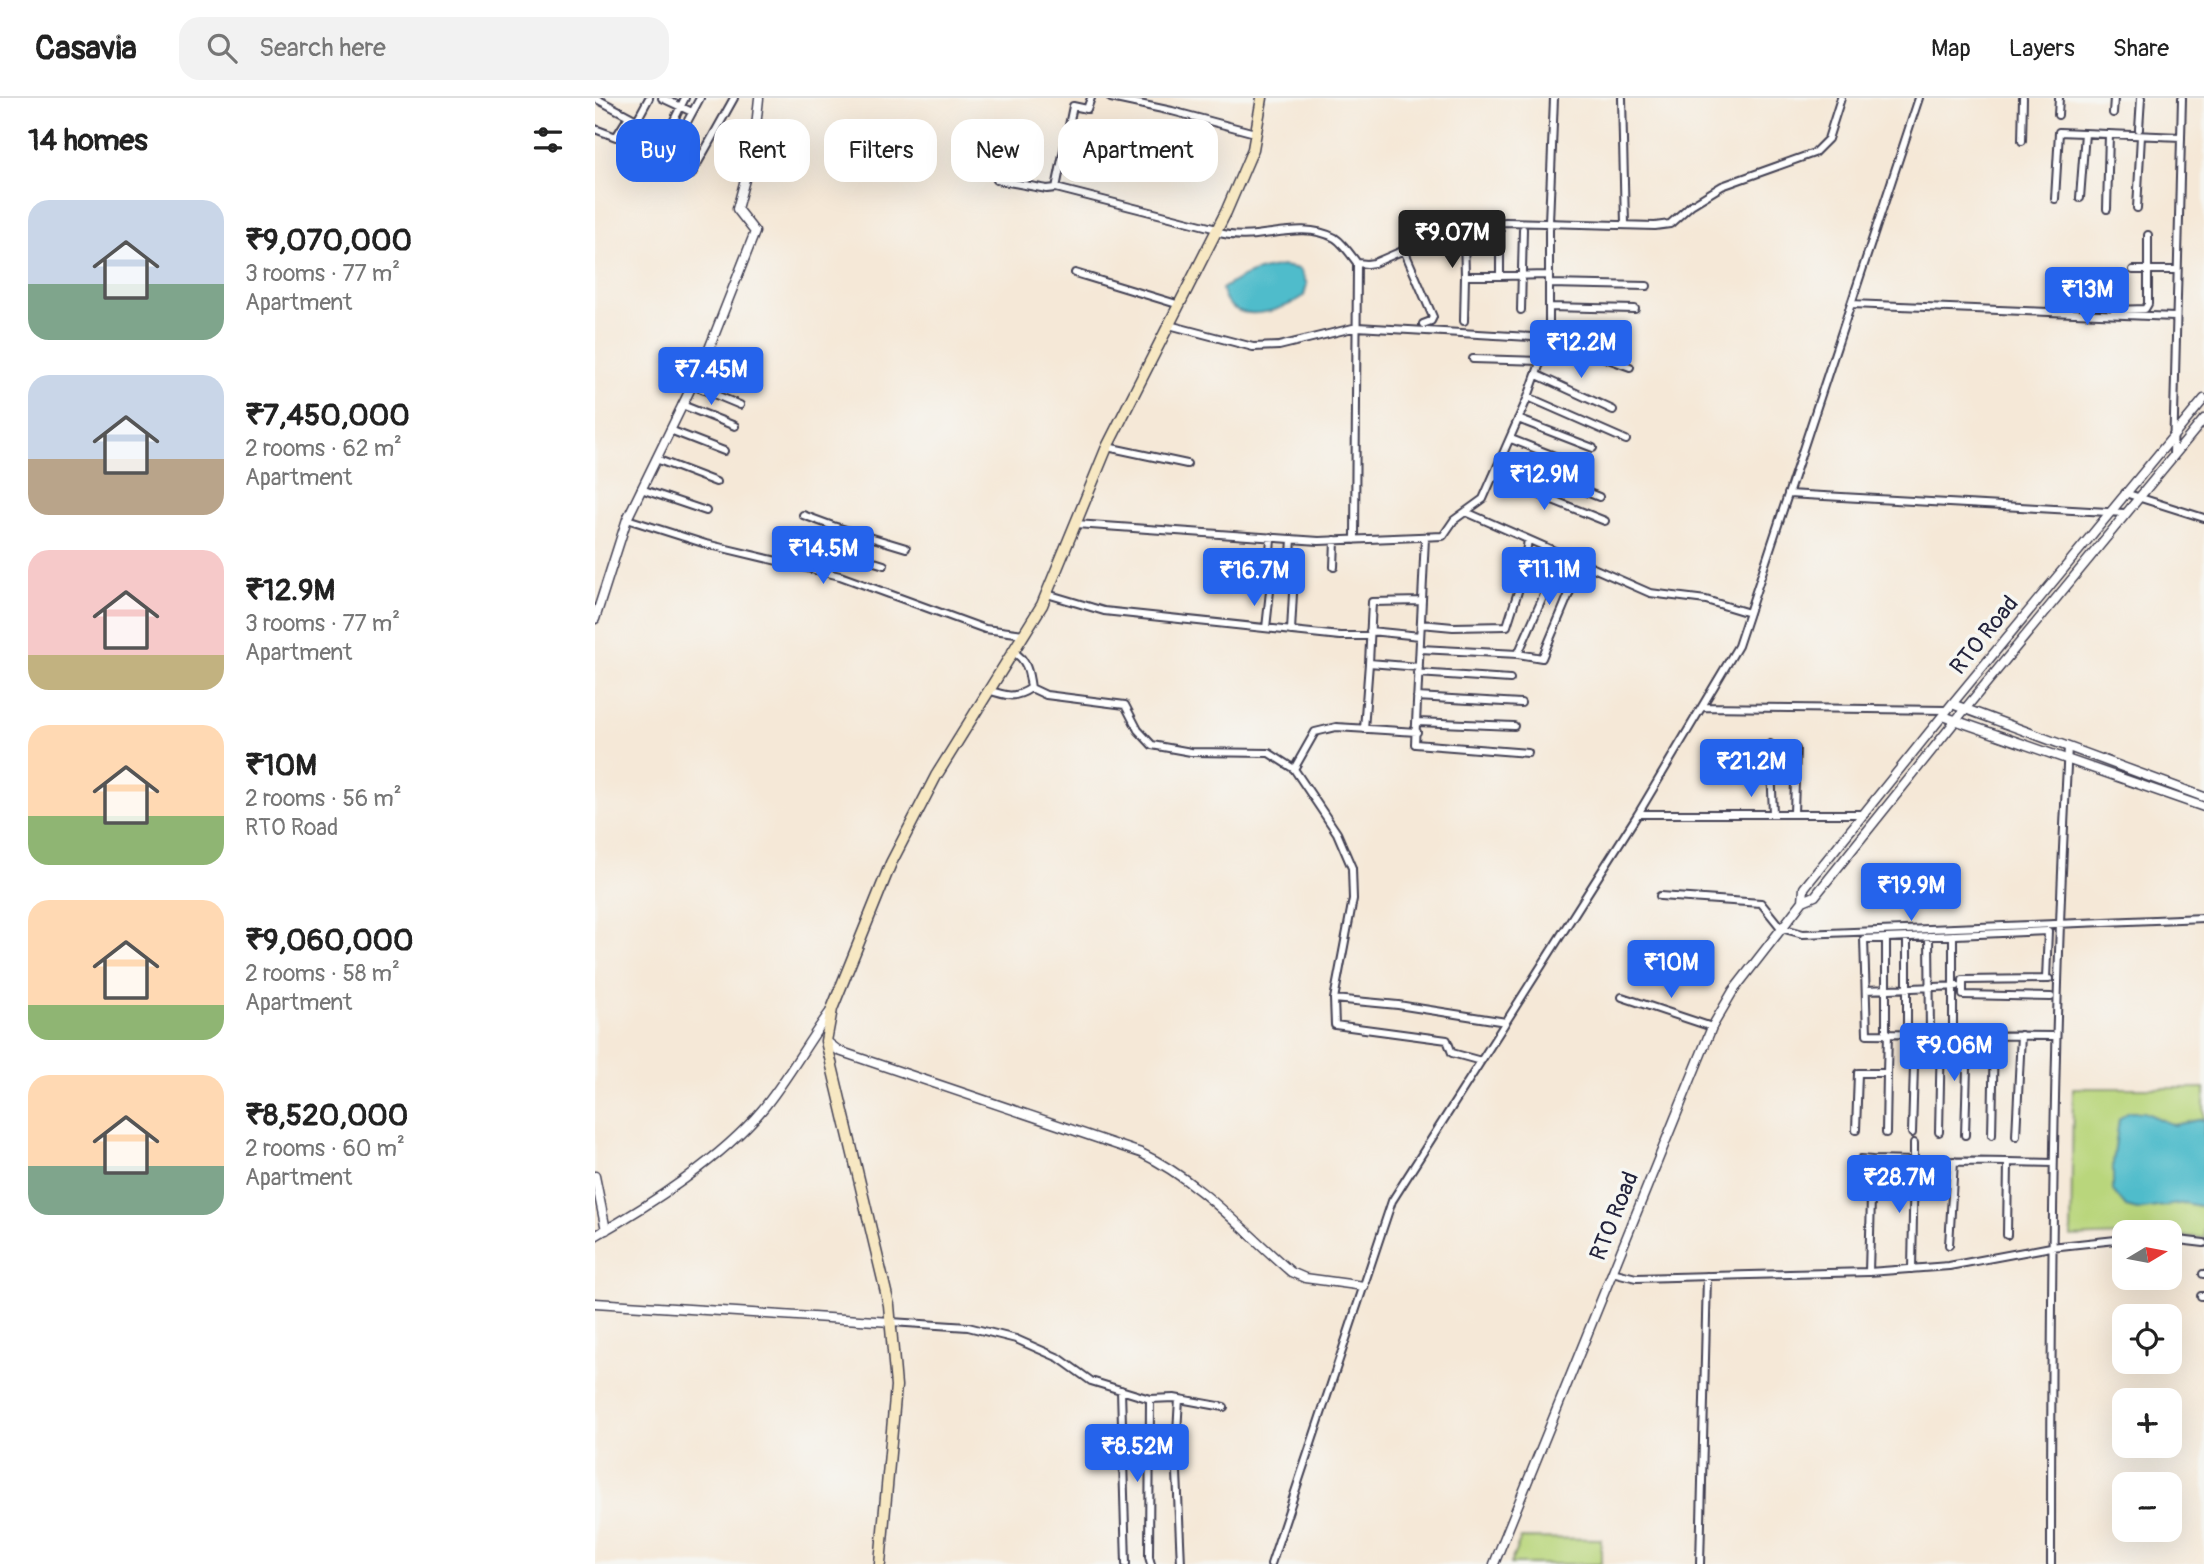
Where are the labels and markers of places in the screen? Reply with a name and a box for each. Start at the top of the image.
pin: ₹9.07M [1395,211,1509,270]
pin: ₹13M [2046,268,2128,327]
pin: ₹12.2M [1524,320,1638,380]
pin: ₹7.45M [654,348,768,407]
pin: ₹12.9M [1487,452,1601,512]
pin: ₹14.5M [766,526,880,586]
pin: ₹11.1M [1492,547,1606,607]
pin: ₹16.7M [1197,548,1311,608]
pin: ₹21.2M [1694,740,1808,799]
pin: ₹19.9M [1854,864,1968,923]
pin: ₹10M [1630,940,1712,1000]
pin: ₹9.06M [1897,1024,2011,1083]
pin: ₹28.7M [1842,1156,1956,1215]
pin: ₹8.52M [1080,1424,1194,1484]

